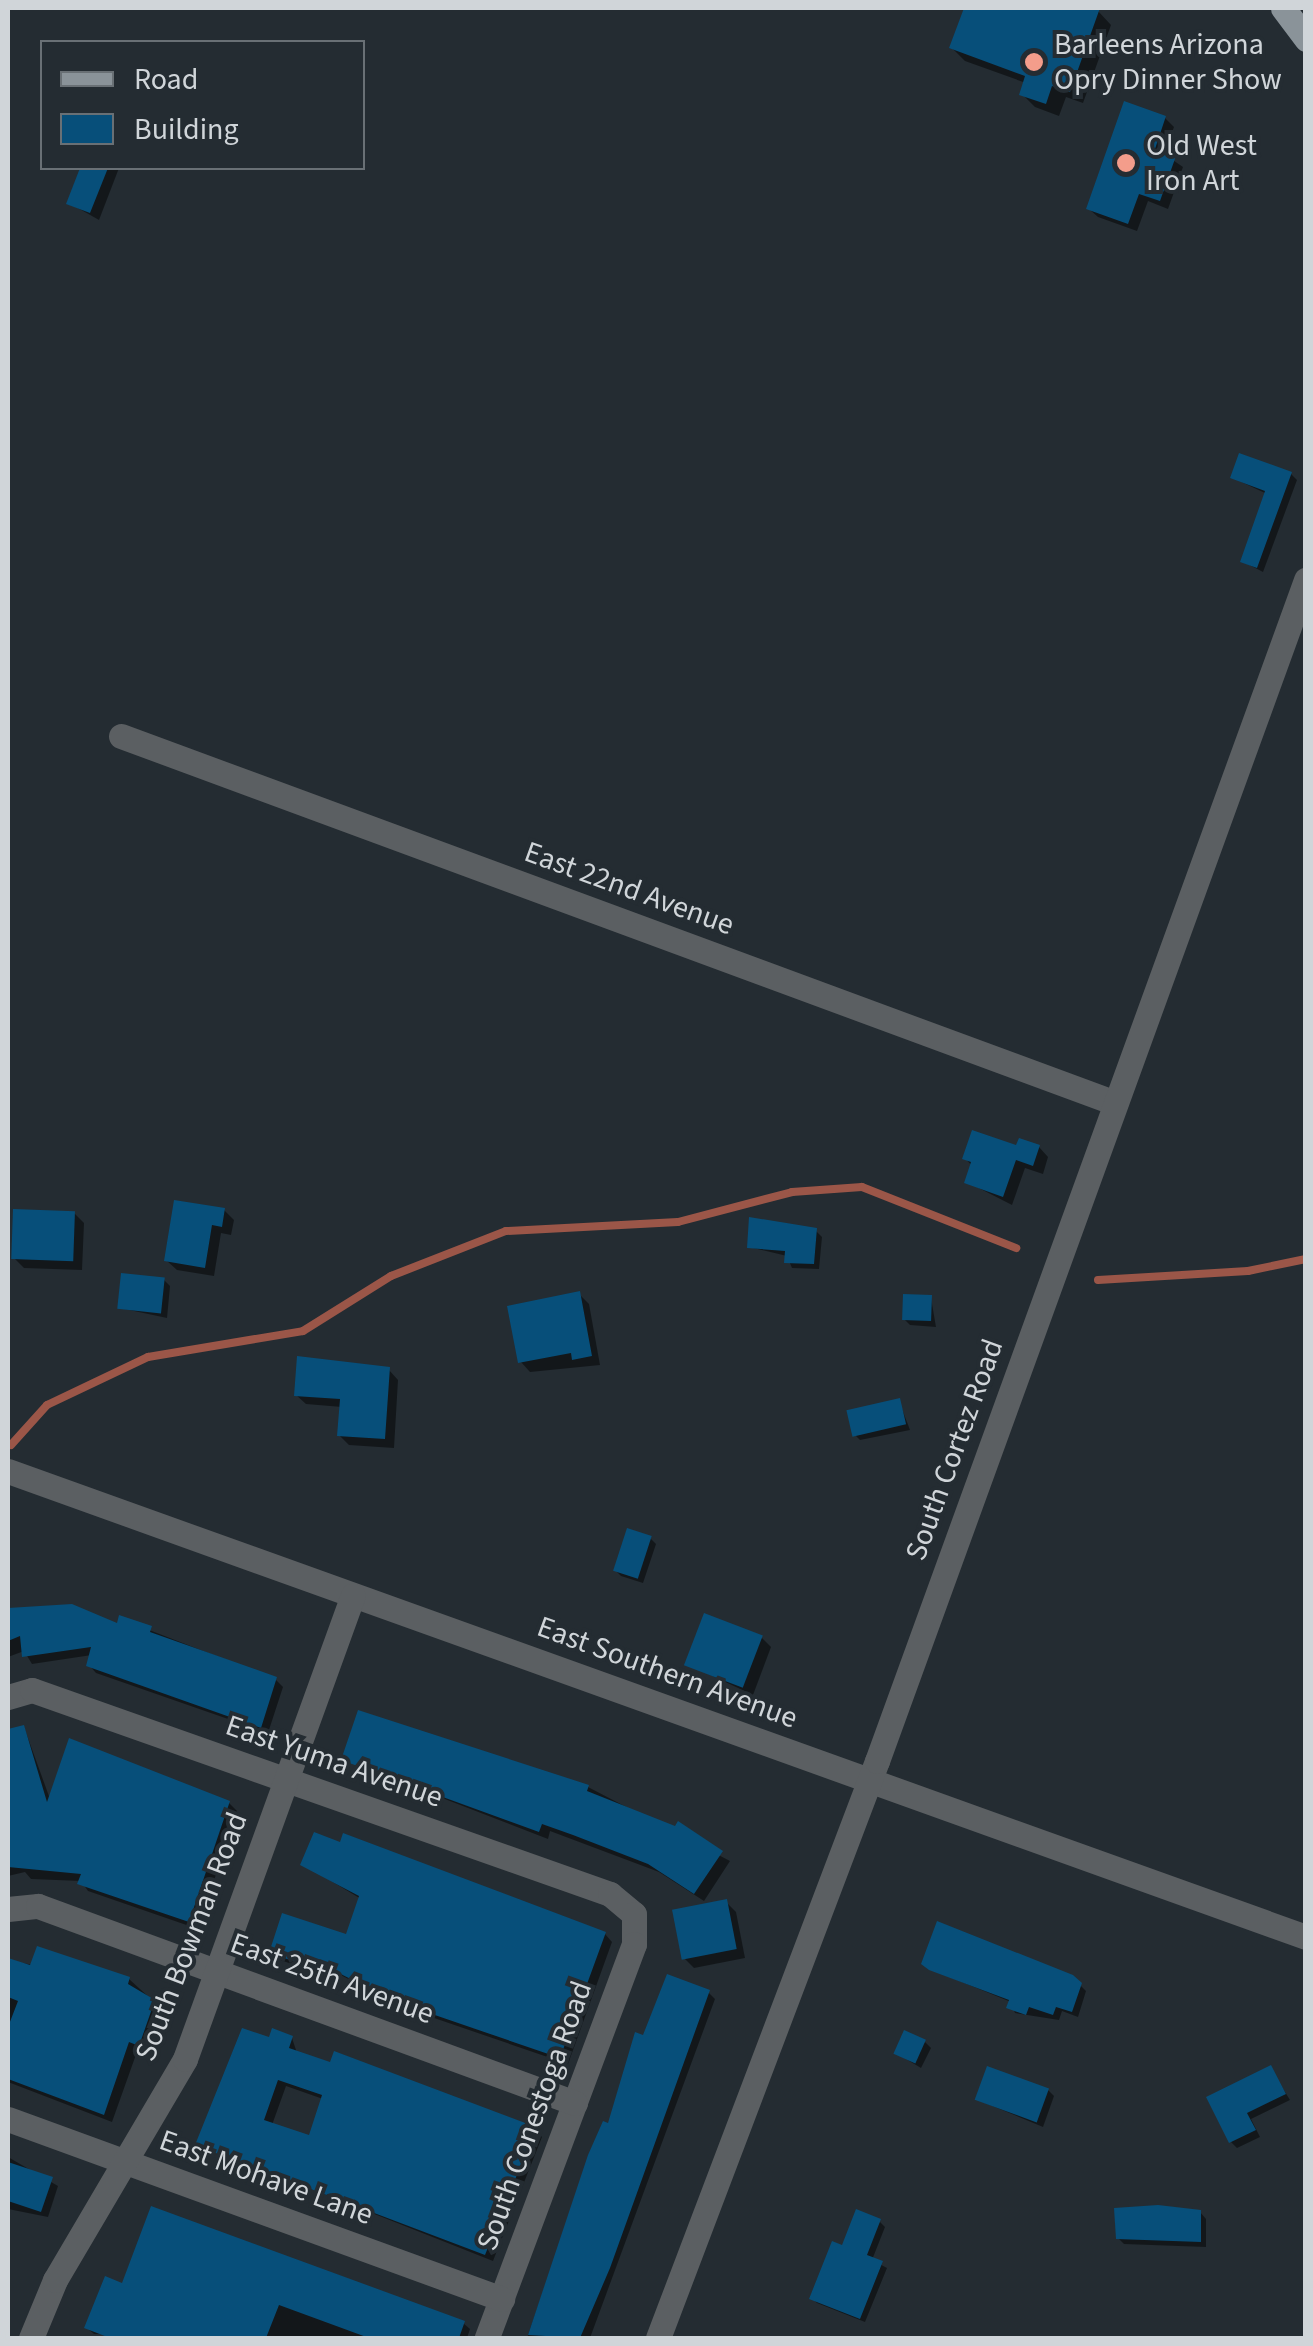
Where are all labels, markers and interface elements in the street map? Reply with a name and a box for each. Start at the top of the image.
place label: Barleens Arizona Opry Dinner Show [1054,27,1282,98]
legend [40,40,365,170]
marker: Barleens Arizona Opry Dinner Show [1023,51,1045,73]
text: Road [134,58,198,101]
text: Building [134,108,239,151]
place label: Old West Iron Art [1146,128,1257,198]
marker: Old West Iron Art [1115,152,1137,174]
street label: East 22nd Avenue [519,834,739,944]
street label: South Cortez Road [898,1335,1012,1565]
street label: East Southern Avenue [532,1609,802,1737]
street label: East Yuma Avenue [221,1708,447,1816]
street label: South Bowman Road [128,1808,256,2066]
street label: East 25th Avenue [225,1926,439,2032]
street label: South Conestoga Road [470,1976,600,2256]
street label: East Mohave Lane [154,2123,378,2233]

